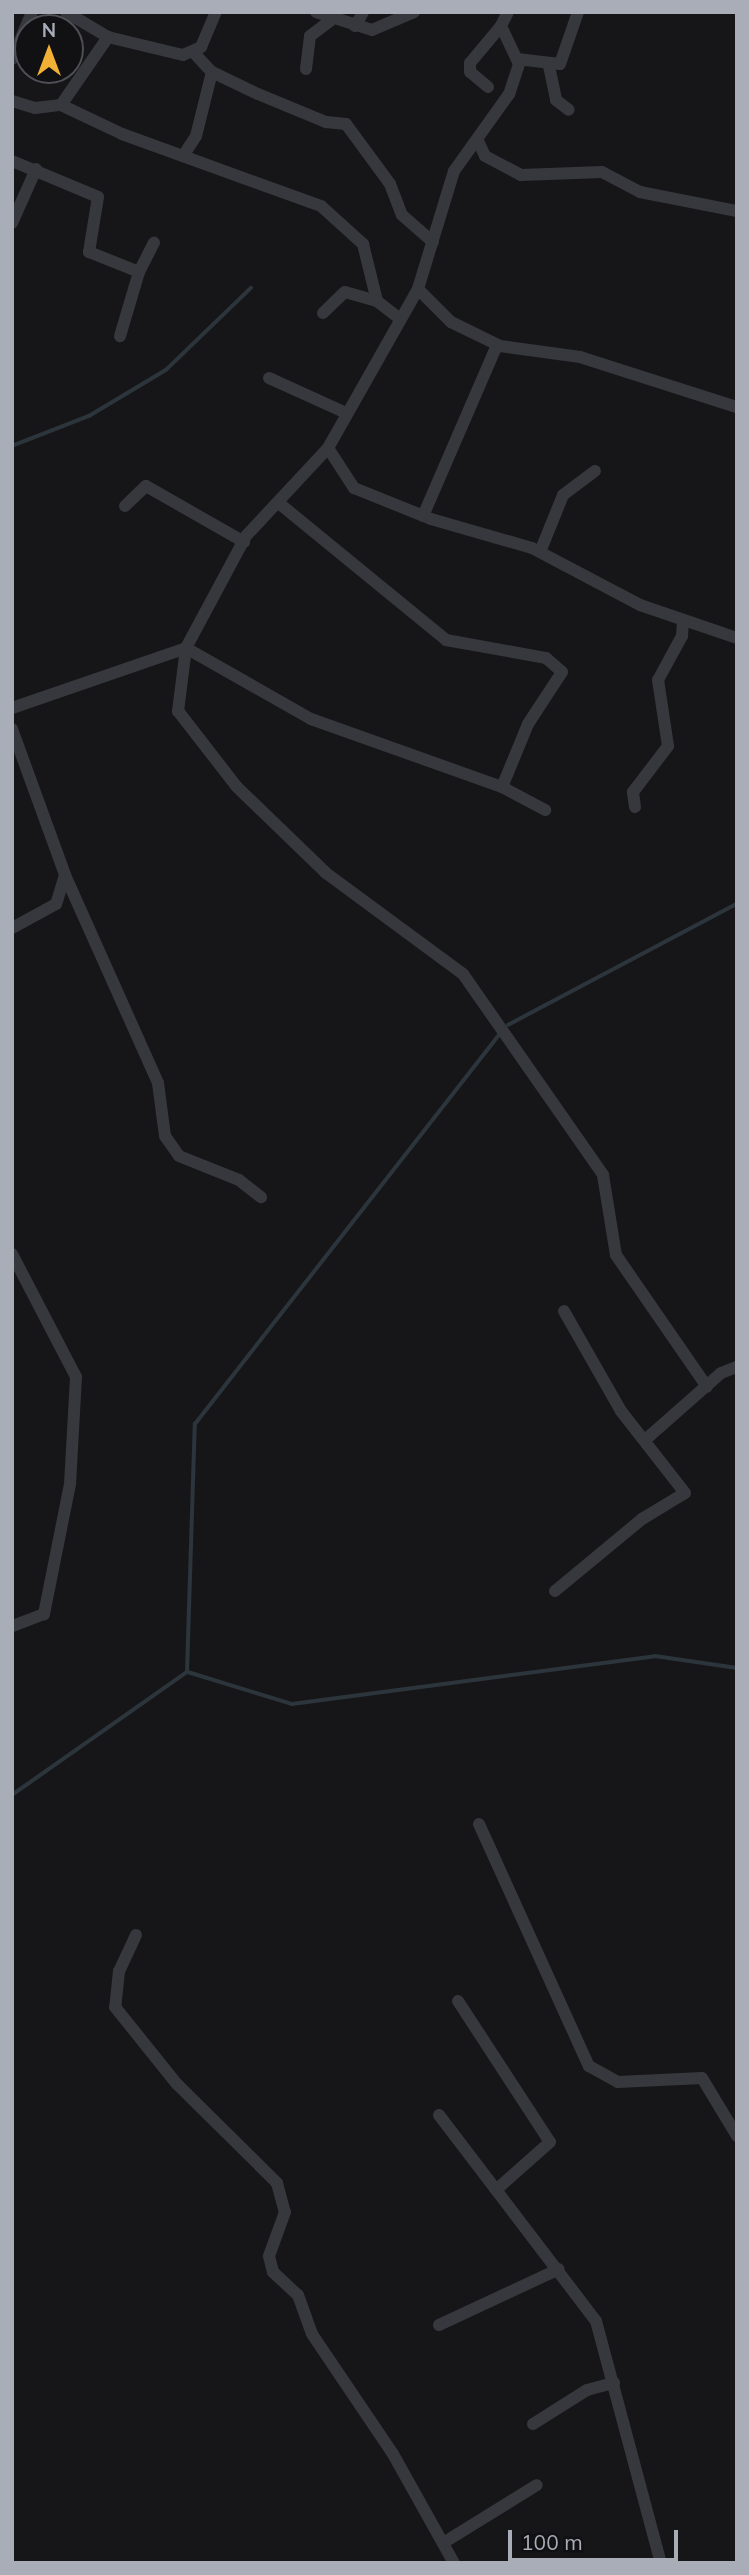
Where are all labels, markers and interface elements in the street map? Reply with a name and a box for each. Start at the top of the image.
north arrow [14,14,84,84]
text: N [42,18,56,42]
scale bar [511,2516,681,2560]
text: 100 m [521,2529,583,2555]

